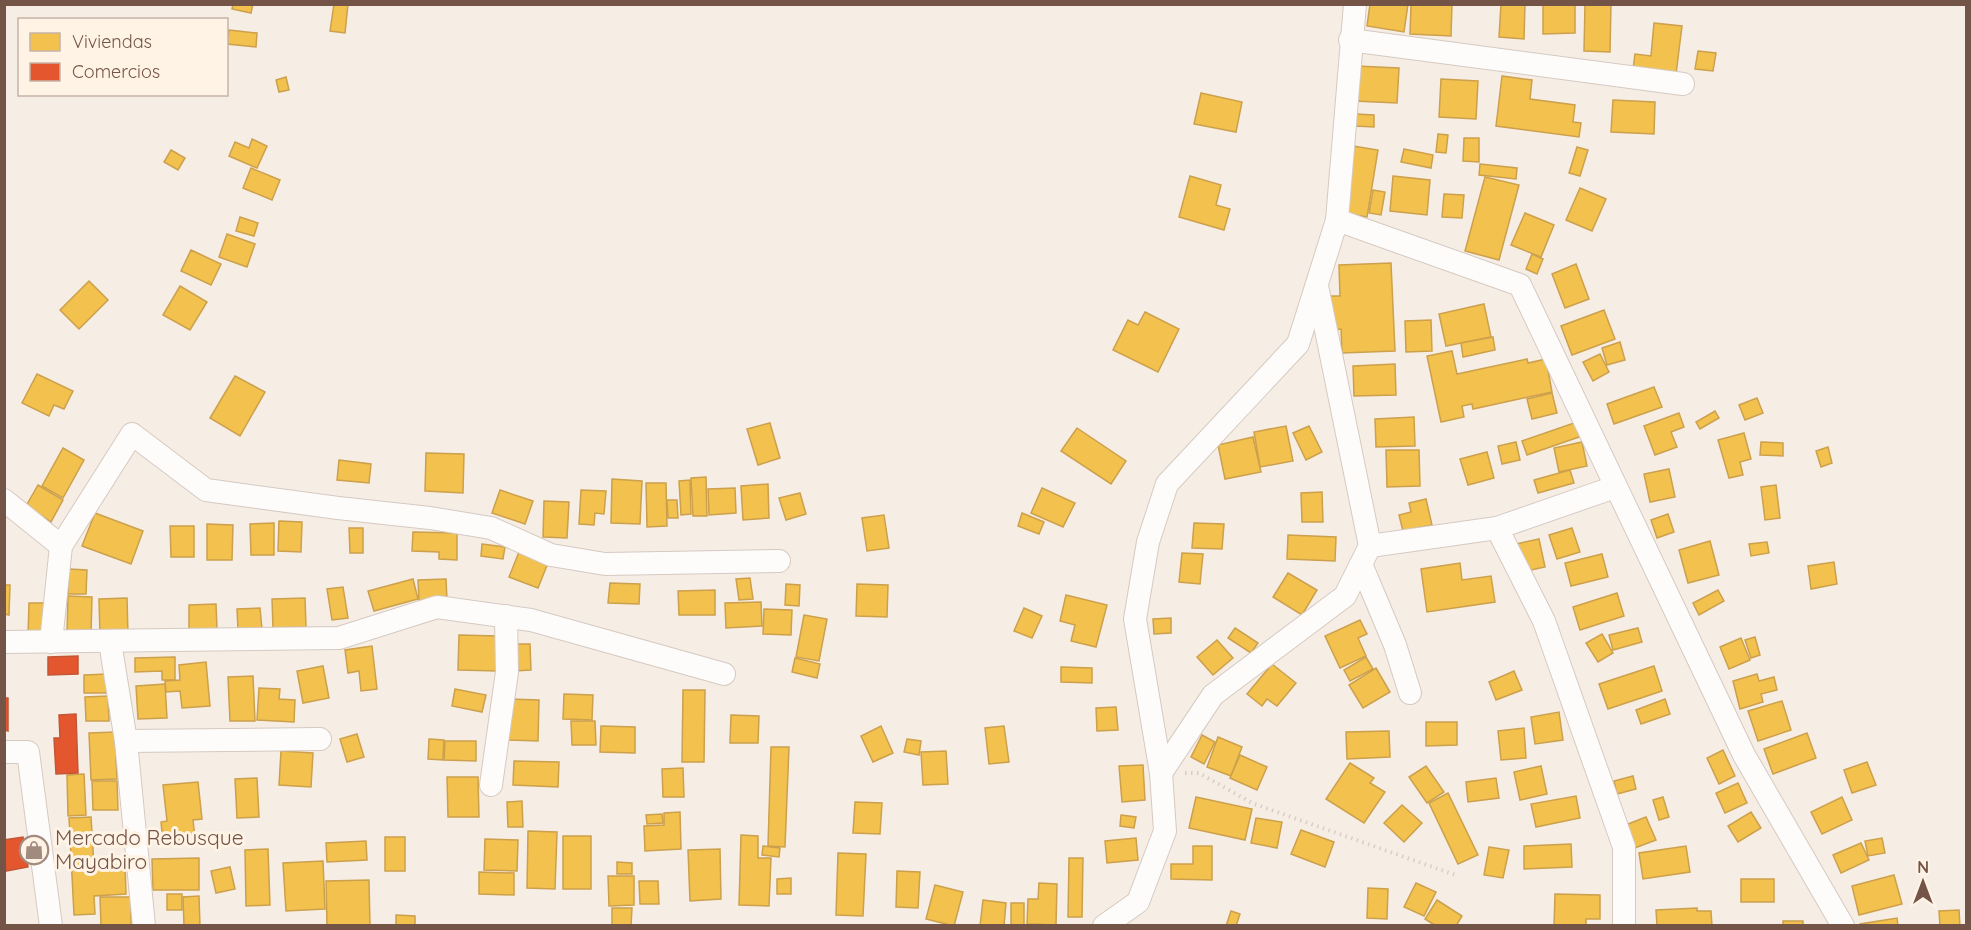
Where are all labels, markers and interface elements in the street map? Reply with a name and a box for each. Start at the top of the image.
legend [18,18,228,96]
text: Viviendas [72,30,152,53]
text: Comercios [72,60,160,83]
place label: Mercado Rebusque Mayabiro [55,824,244,874]
shop icon: Mercado Rebusque Mayabiro [18,834,50,866]
north arrow [1893,852,1953,912]
text: N [1917,857,1929,877]

